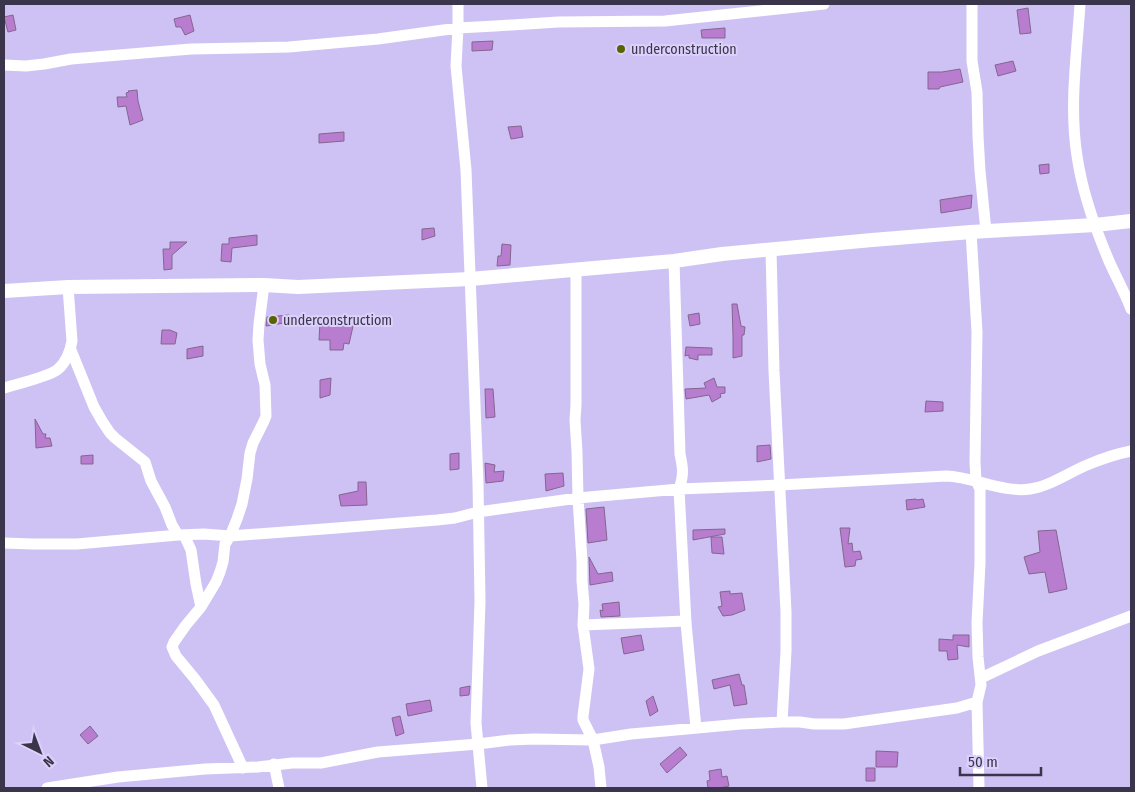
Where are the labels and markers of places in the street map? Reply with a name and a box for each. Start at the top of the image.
place label: underconstruction [631,41,737,58]
marker: underconstruction [615,43,627,55]
place label: underconstructiom [283,312,392,329]
marker: underconstructiom [267,314,279,326]

